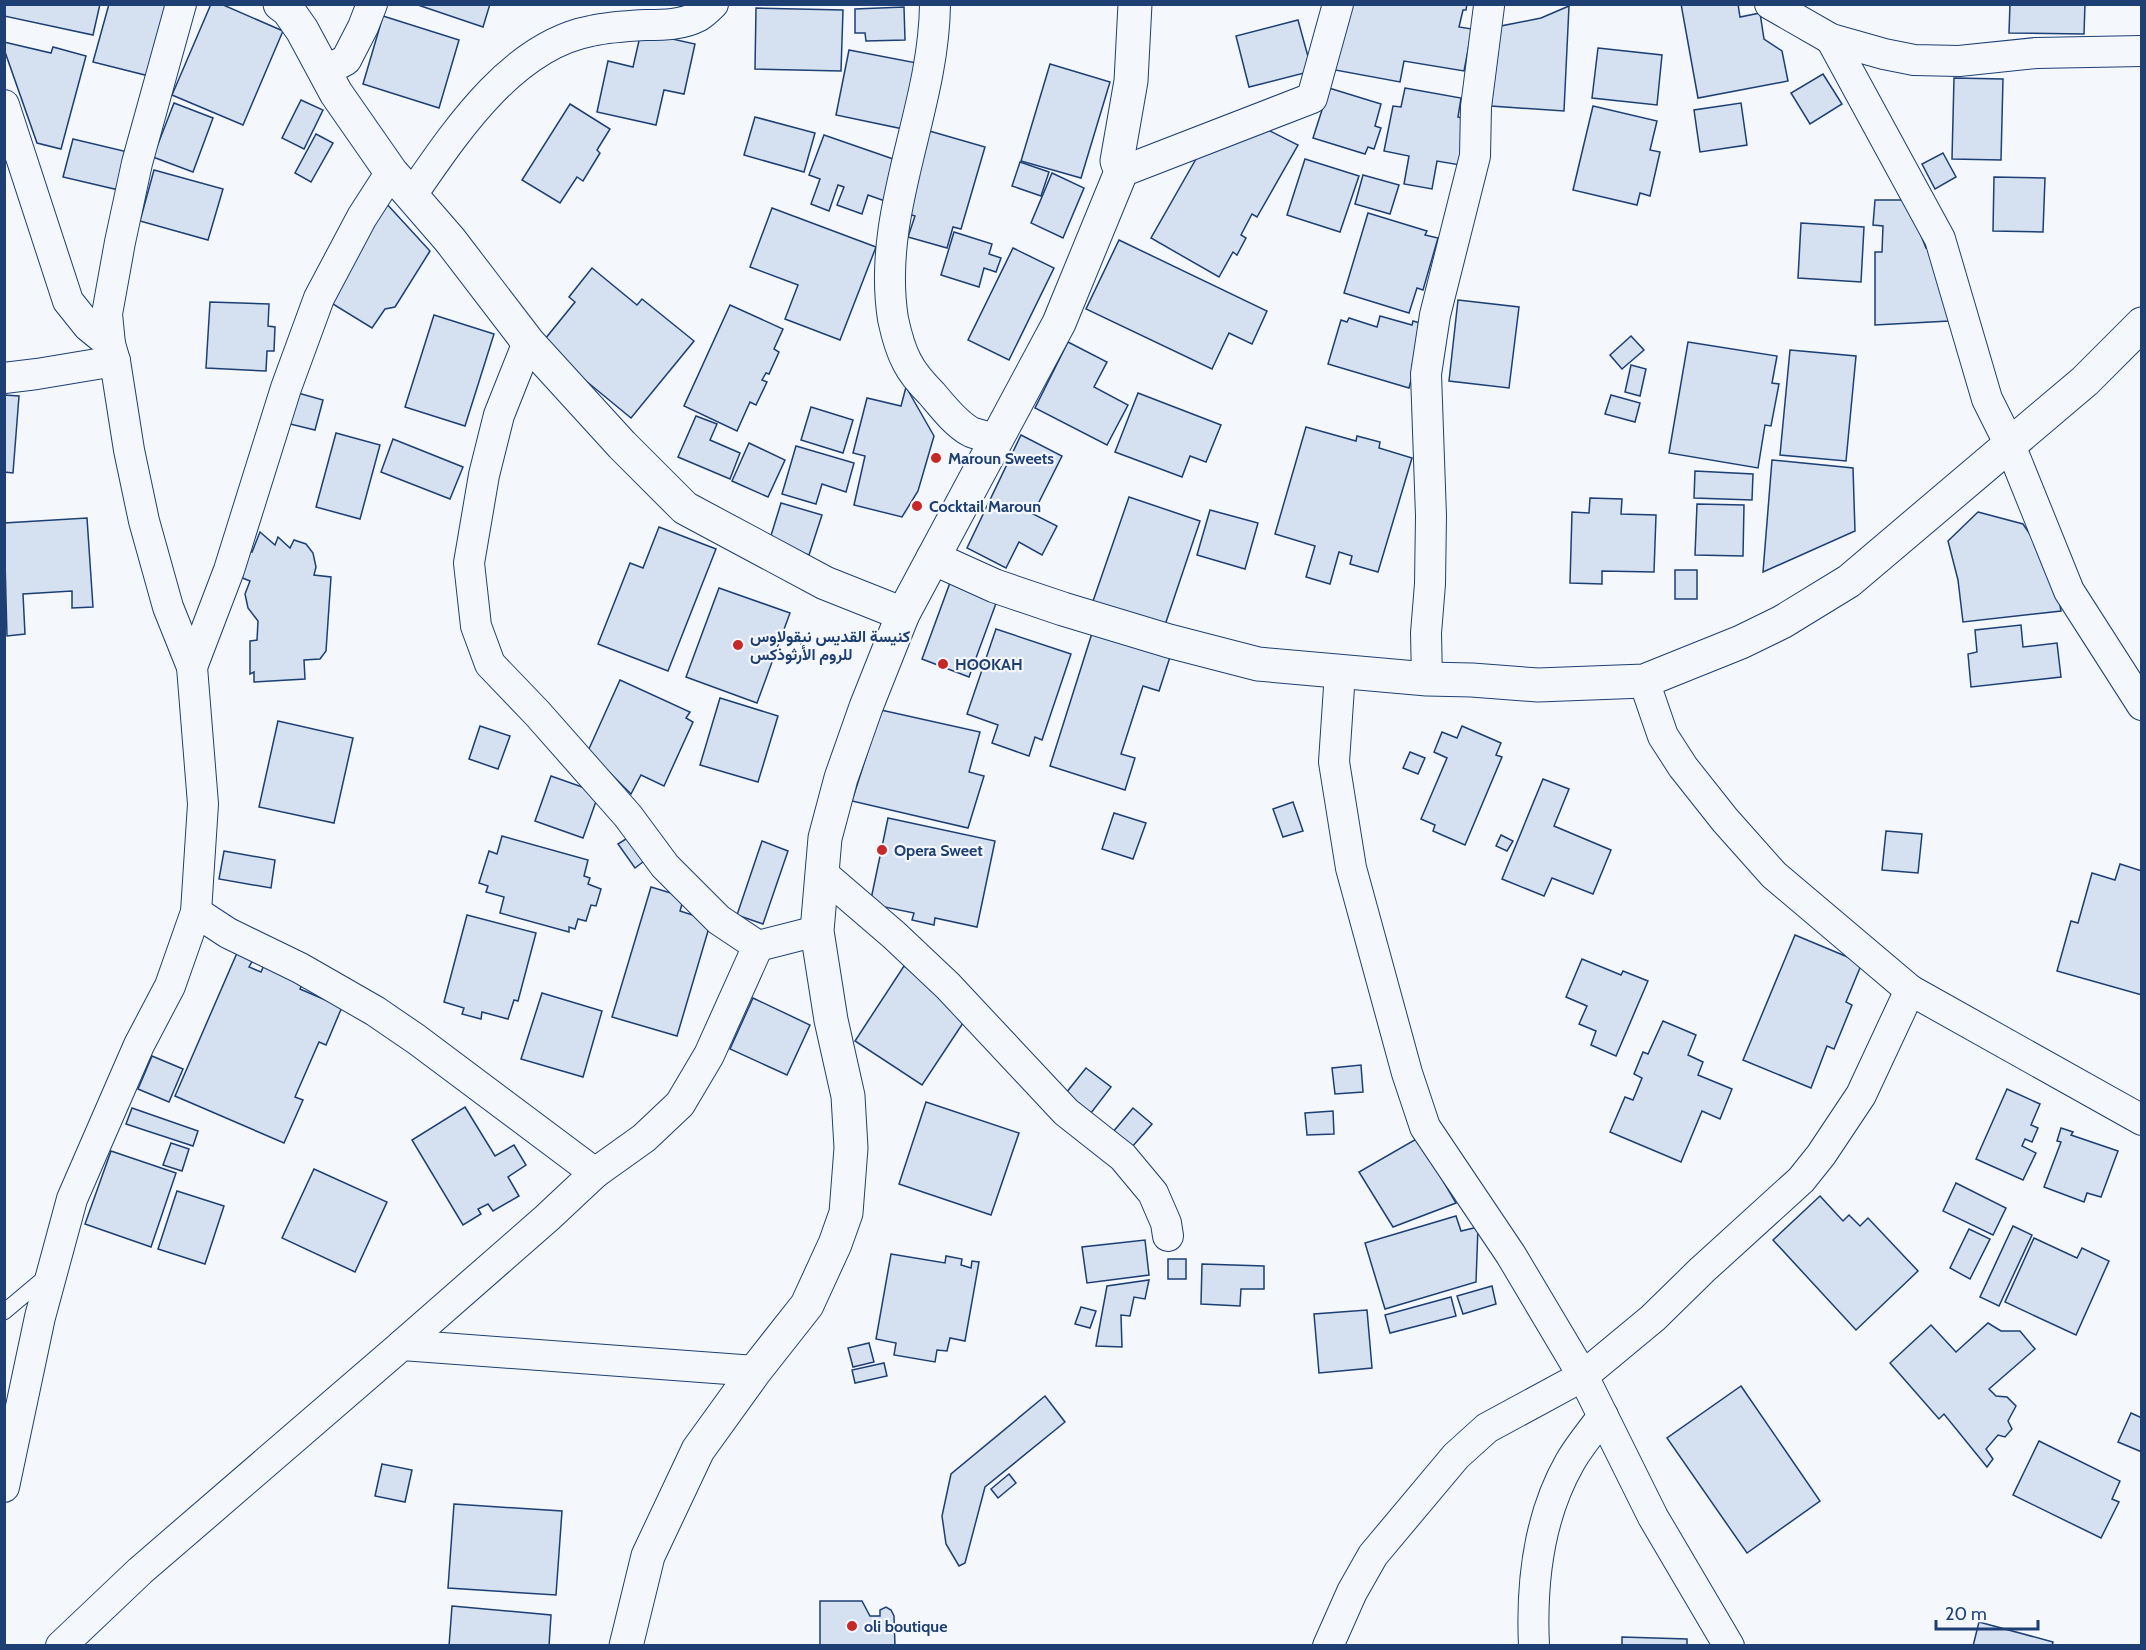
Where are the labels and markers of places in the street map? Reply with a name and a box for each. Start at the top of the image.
place label: Maroun Sweets [948,449,1054,468]
marker: Maroun Sweets [929,451,943,465]
place label: Cocktail Maroun [929,497,1041,516]
marker: Cocktail Maroun [910,499,924,513]
place label: كنيسة القديس نيقولاوس للروم الأرثوذكس [750,627,910,665]
marker: كنيسة القديس نيقولاوس للروم الأرثوذكس [731,638,745,652]
place label: HOOKAH [955,655,1023,674]
marker: HOOKAH [936,657,950,671]
place label: Opera Sweet [894,841,983,860]
marker: Opera Sweet [875,843,889,857]
place label: oli boutique [864,1617,947,1636]
marker: oli boutique [845,1619,859,1633]

